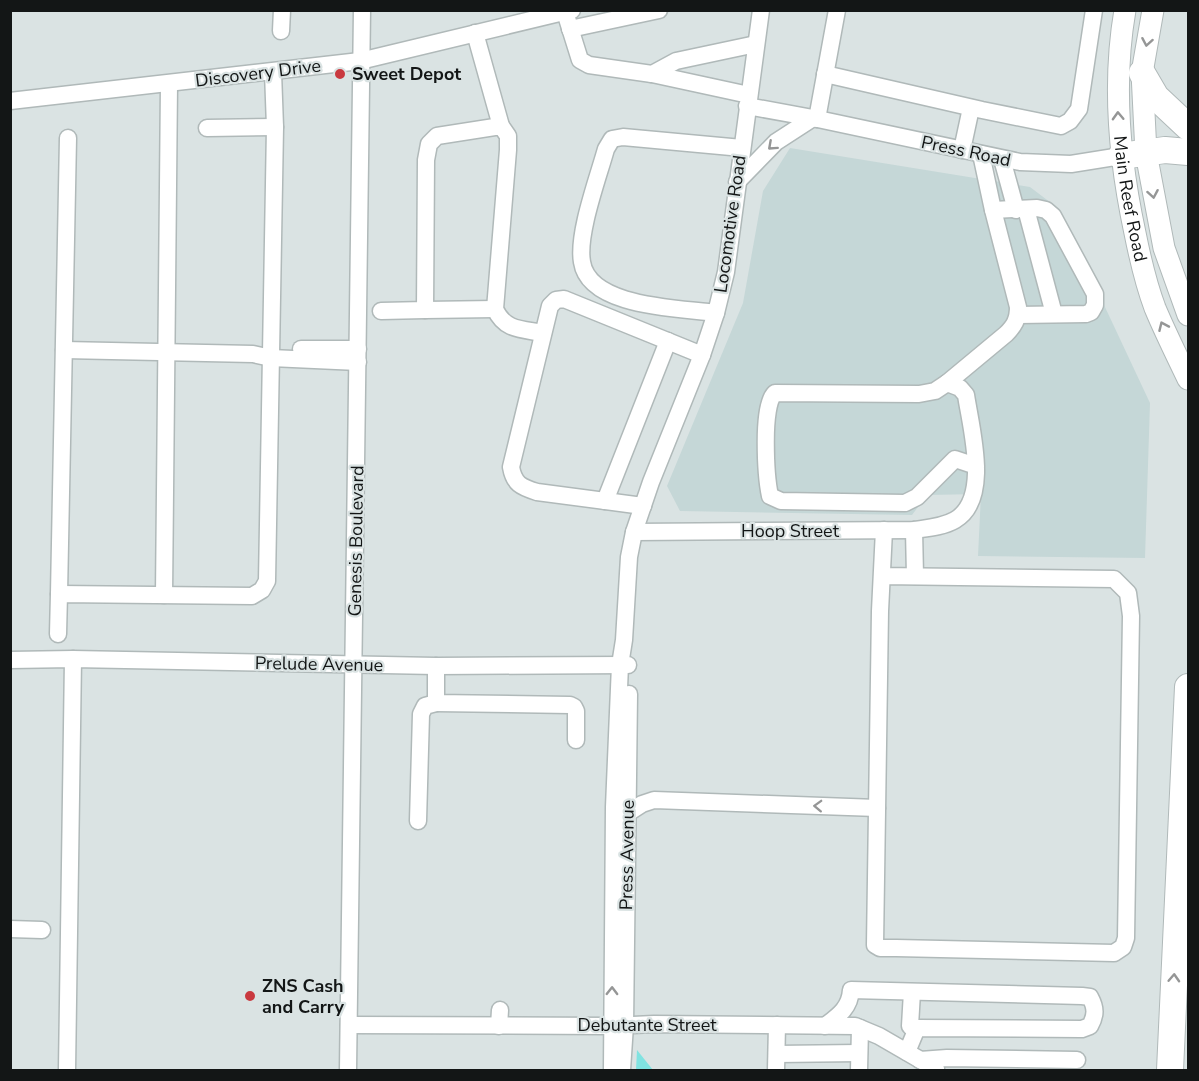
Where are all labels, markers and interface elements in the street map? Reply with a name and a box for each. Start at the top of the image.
one-way arrow [1141,36,1154,46]
street label: Discovery Drive [194,53,322,93]
place label: Sweet Depot [352,62,461,86]
marker: Sweet Depot [333,67,347,81]
one-way arrow [1112,111,1125,120]
street label: Press Road [919,130,1013,172]
street label: Main Reef Road [1108,135,1153,264]
one-way arrow [768,139,778,150]
street label: Locomotive Road [708,154,752,294]
one-way arrow [1146,188,1159,198]
one-way arrow [1158,321,1170,332]
street label: Genesis Boulevard [343,465,369,617]
street label: Hoop Street [741,519,840,543]
street label: Prelude Avenue [255,651,383,677]
street label: Press Avenue [614,800,640,910]
one-way arrow [814,800,823,812]
one-way arrow [1167,973,1180,982]
place label: ZNS Cash and Carry [262,974,344,1019]
one-way arrow [606,987,619,996]
marker: ZNS Cash and Carry [243,989,257,1003]
street label: Debutante Street [577,1013,717,1037]

